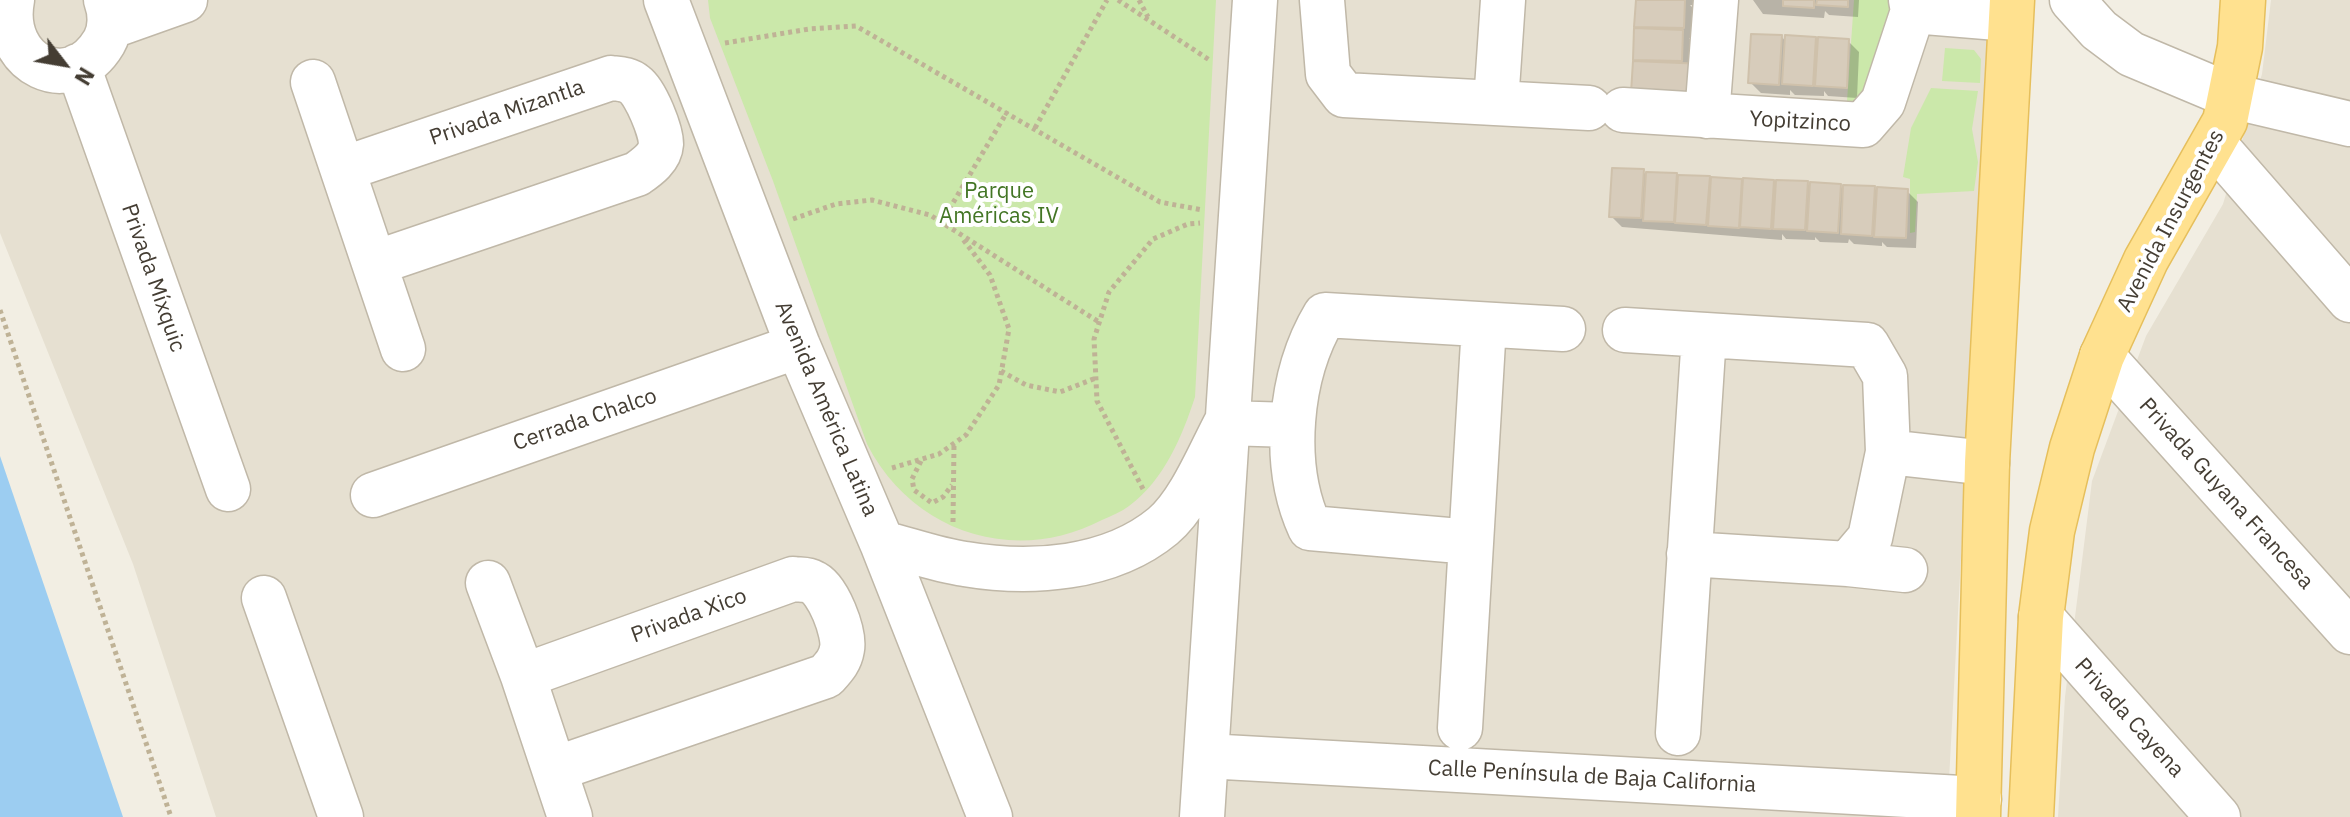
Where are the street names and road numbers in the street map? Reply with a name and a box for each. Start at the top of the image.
street label: Privada Mizantla [426,74,588,152]
street label: Yopitzinco [1749,106,1851,138]
street label: Avenida Insurgentes [2112,125,2230,317]
street label: Privada Míxquic [115,201,191,355]
street label: Avenida América Latina [769,297,883,521]
street label: Cerrada Chalco [510,383,660,457]
street label: Privada Guyana Francesa [2133,393,2319,595]
street label: Privada Xico [628,583,750,649]
street label: Privada Cayena [2069,653,2189,783]
street label: Calle Península de Baja California [1427,755,1757,799]

